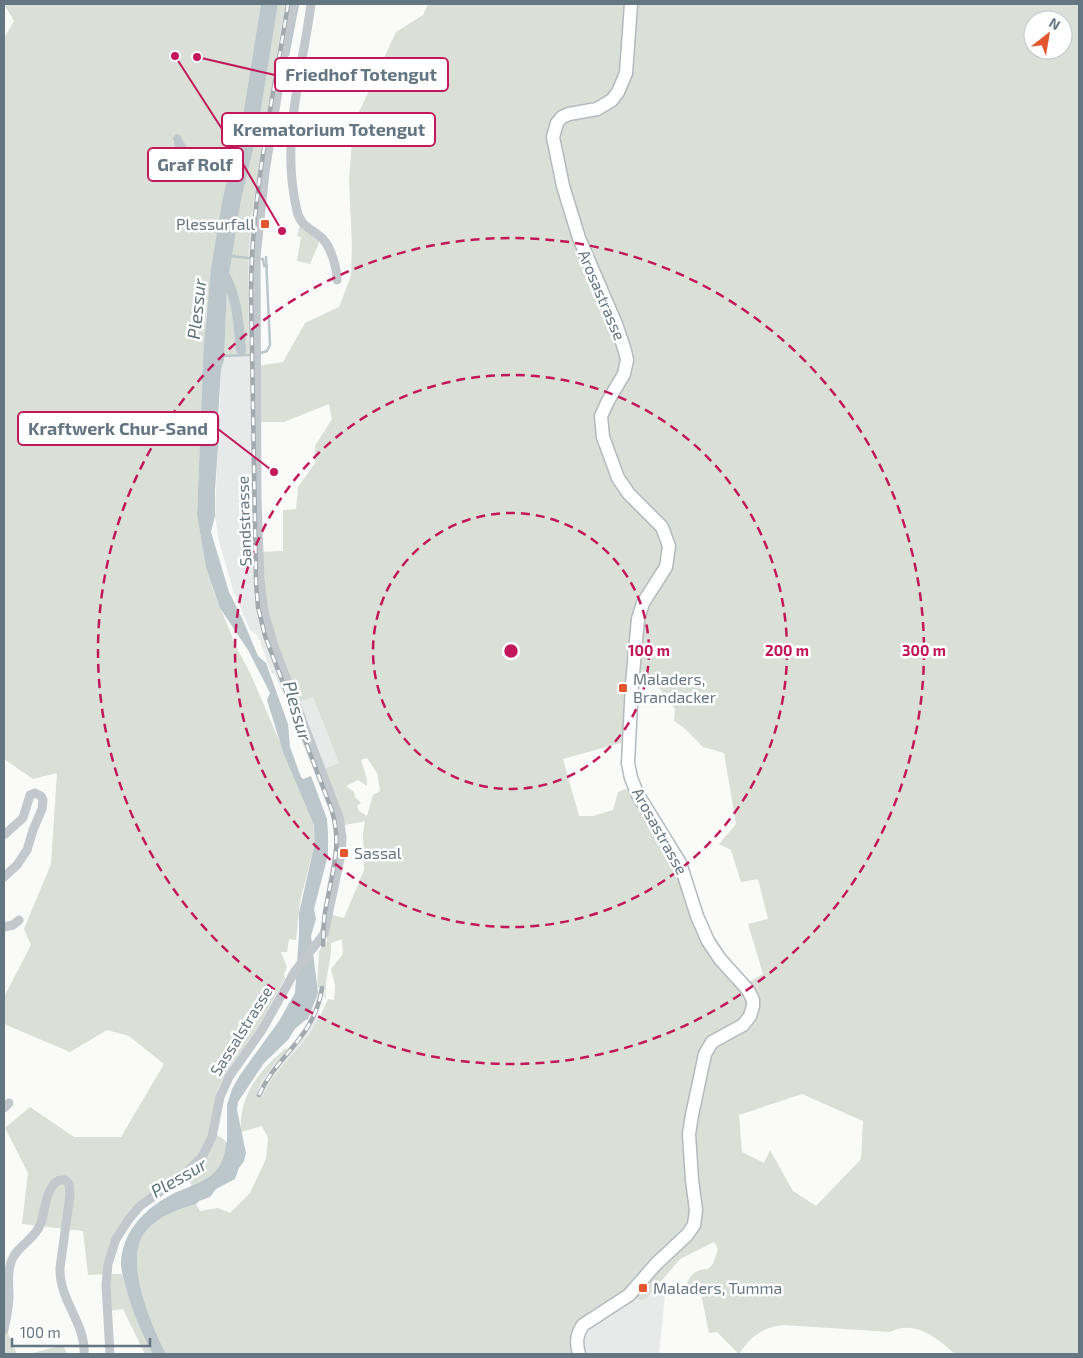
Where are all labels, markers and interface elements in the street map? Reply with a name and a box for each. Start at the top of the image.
north arrow [1023,10,1073,60]
text: N [1046,14,1064,33]
callout: Friedhof Totengut [275,58,448,91]
text: Friedhof Totengut [285,63,437,85]
callout: Krematorium Totengut [222,113,435,146]
text: Krematorium Totengut [233,118,426,140]
callout: Graf Rolf [148,148,243,181]
text: Graf Rolf [157,153,234,175]
place label: Plessurfall [176,214,255,233]
marker: Plessurfall [259,218,271,230]
street label: Arosastrasse [575,247,630,343]
water label: Plessur [182,277,210,340]
callout: Kraftwerk Chur-Sand [18,412,218,445]
text: Kraftwerk Chur-Sand [28,417,208,439]
street label: Sandstrasse [232,475,255,567]
text: 100 m [628,641,670,659]
text: 200 m [765,641,809,659]
text: 300 m [902,641,946,659]
centre of rings [502,642,520,660]
place label: Maladers, Brandacker [633,669,717,706]
water label: Plessur [279,678,317,744]
marker: Maladers, Brandacker [617,682,629,694]
street label: Arosastrasse [629,784,692,878]
place label: Sassal [354,843,402,862]
marker: Sassal [338,847,350,859]
street label: Sassalstrasse [206,983,276,1079]
water label: Plessur [147,1152,211,1202]
place label: Maladers, Tumma [653,1278,782,1297]
marker: Maladers, Tumma [637,1282,649,1294]
scale bar [12,1316,150,1348]
text: 100 m [20,1323,61,1341]

